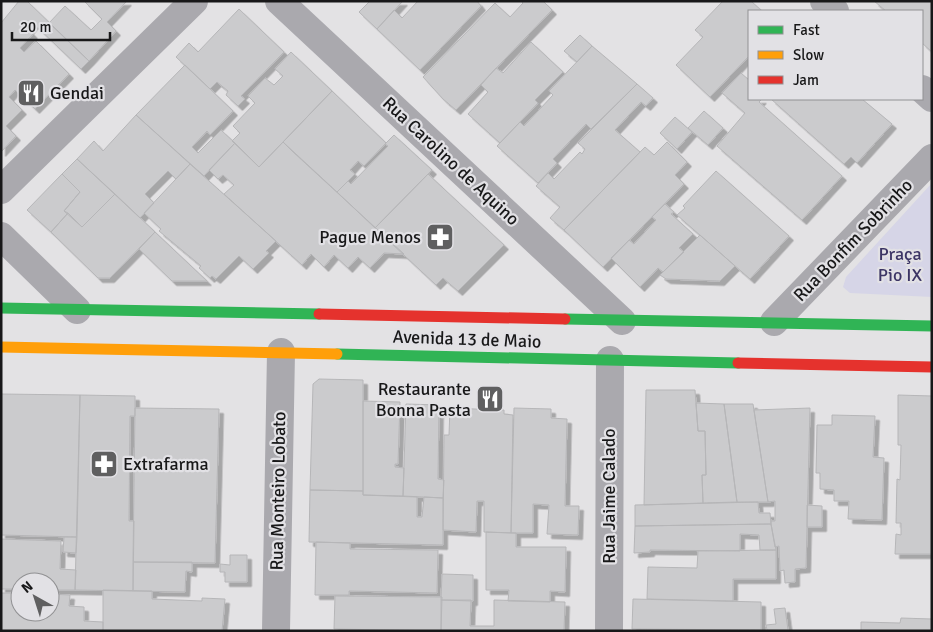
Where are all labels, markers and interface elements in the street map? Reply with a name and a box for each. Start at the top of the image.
scale bar [12,10,110,42]
legend [748,10,923,100]
text: 20 m [20,18,51,36]
text: Fast [793,21,820,39]
text: Slow [793,46,824,64]
text: Jam [793,71,819,89]
restaurant icon: Gendai [16,78,46,108]
place label: Gendai [50,82,104,104]
street label: Rua Carolino de Aquino [378,92,524,230]
street label: Rua Bonfim Sobrinho [789,174,917,306]
pharmacy icon: Pague Menos [425,222,455,252]
place label: Pague Menos [319,226,421,248]
park label: Praça Pio IX [878,243,923,286]
street label: Avenida 13 de Maio [392,325,542,353]
place label: Restaurante Bonna Pasta [376,378,471,421]
restaurant icon: Restaurante Bonna Pasta [475,384,505,414]
street label: Rua Monteiro Lobato [266,411,290,571]
street label: Rua Jaime Calado [598,428,620,564]
pharmacy icon: Extrafarma [89,449,119,479]
place label: Extrafarma [123,453,209,475]
north arrow [10,572,60,622]
text: N [18,578,36,597]

